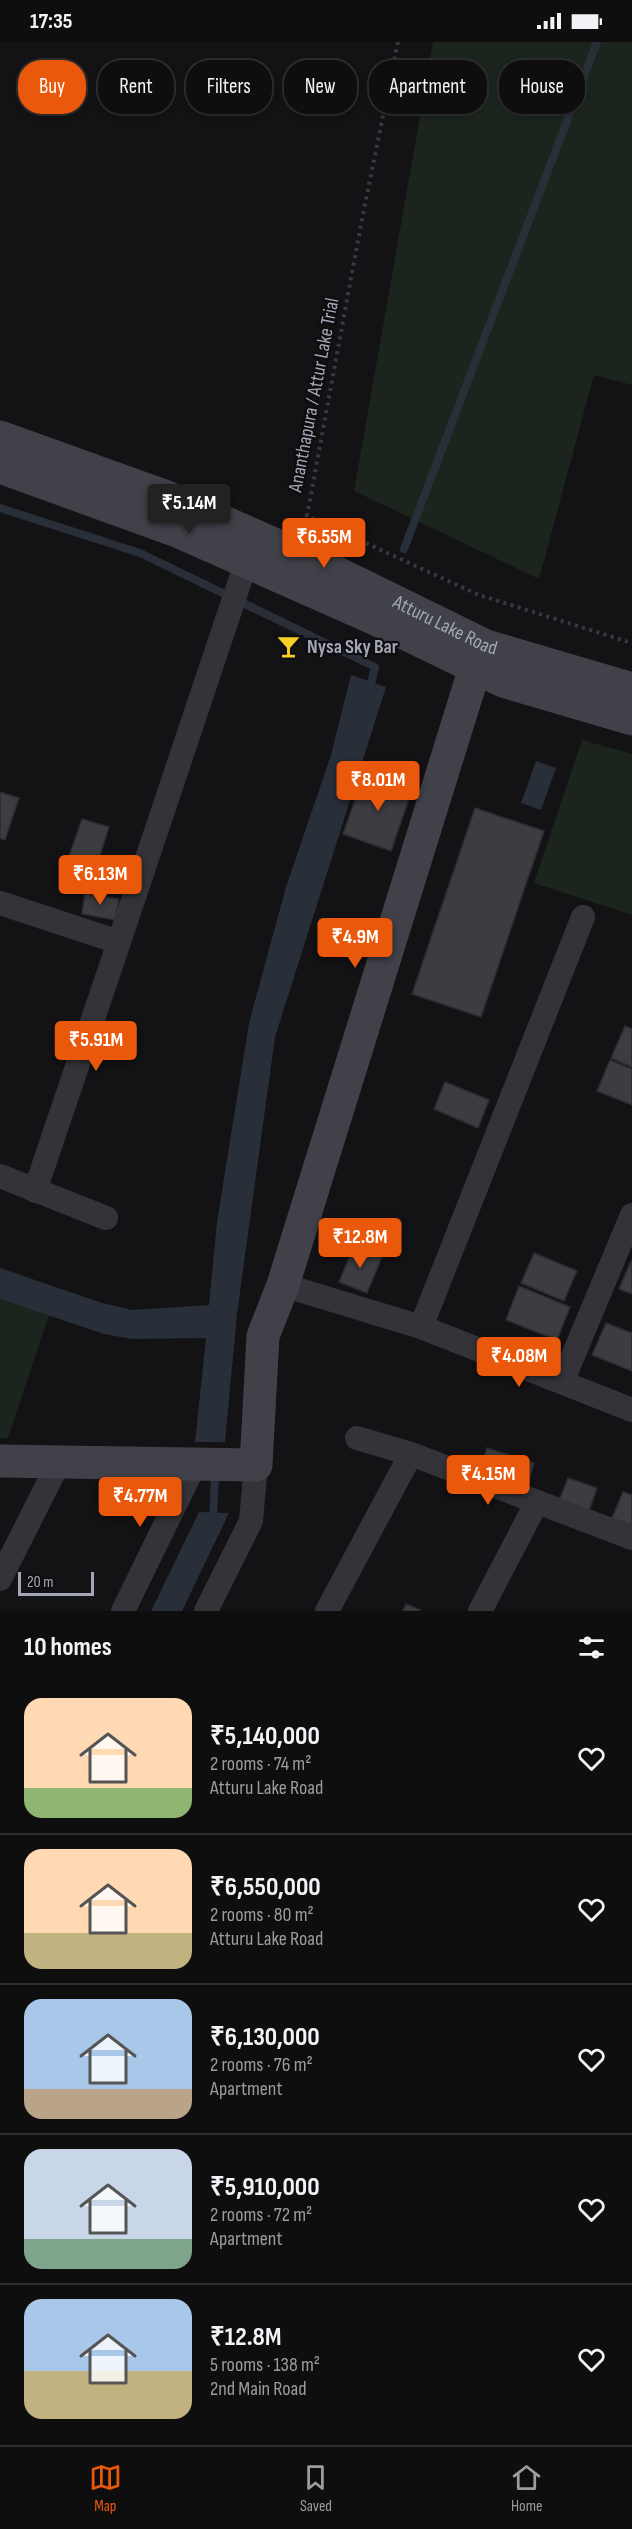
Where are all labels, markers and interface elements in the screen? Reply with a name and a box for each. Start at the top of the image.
text: 17:35 [30,8,72,35]
chip: Buy [18,60,86,114]
chip: Rent [98,60,174,114]
chip: Filters [186,60,272,114]
chip: New [284,60,357,114]
chip: Apartment [369,60,487,114]
chip: House [499,60,585,114]
street label: Ananthapura / Attur Lake Trial [283,296,345,495]
pin: ₹5.14M [140,484,238,535]
text: ₹5.14M [162,491,216,515]
pin: ₹6.55M [275,518,373,569]
text: ₹6.55M [296,525,352,549]
street label: Atturu Lake Road [388,590,500,661]
bar icon: Nysa Sky Bar [276,634,302,660]
place label: Nysa Sky Bar [307,635,398,659]
pin: ₹8.01M [329,761,427,812]
text: ₹8.01M [351,768,405,792]
pin: ₹6.13M [51,855,149,906]
text: ₹6.13M [73,862,127,886]
pin: ₹4.9M [313,918,397,969]
text: ₹4.9M [331,925,379,949]
pin: ₹5.91M [47,1021,145,1072]
text: ₹5.91M [69,1028,123,1052]
pin: ₹12.8M [311,1218,409,1269]
text: ₹12.8M [333,1225,387,1249]
pin: ₹4.08M [470,1337,568,1388]
text: ₹4.08M [491,1344,547,1368]
pin: ₹4.15M [439,1455,537,1506]
text: ₹4.15M [461,1462,515,1486]
pin: ₹4.77M [91,1477,189,1528]
text: ₹4.77M [113,1484,167,1508]
scale bar [18,1569,94,1596]
text: 20 m [27,1573,54,1592]
icon: filters [575,1631,608,1664]
text: 10 homes [24,1632,112,1663]
text: ₹5,140,000 [210,1721,320,1752]
icon: home [72,1722,144,1794]
icon: heart [575,1742,608,1775]
text: 2 rooms · 74 m² [210,1752,311,1776]
text: Atturu Lake Road [210,1776,323,1800]
text: ₹6,550,000 [210,1872,321,1903]
icon: home [72,1873,144,1945]
icon: heart [575,1893,608,1926]
text: 2 rooms · 80 m² [210,1903,314,1927]
text: Atturu Lake Road [210,1927,323,1951]
text: ₹6,130,000 [210,2022,320,2053]
icon: home [72,2023,144,2095]
icon: heart [575,2043,608,2076]
text: 2 rooms · 76 m² [210,2053,313,2077]
text: Apartment [210,2077,283,2101]
text: ₹5,910,000 [210,2172,320,2203]
icon: home [72,2173,144,2245]
icon: heart [575,2193,608,2226]
text: 2 rooms · 72 m² [210,2203,312,2227]
text: Apartment [210,2227,283,2251]
text: ₹12.8M [210,2322,281,2353]
icon: home [72,2323,144,2395]
icon: heart [575,2343,608,2376]
text: 5 rooms · 138 m² [210,2353,320,2377]
text: 2nd Main Road [210,2377,307,2401]
tab: Map [89,2461,122,2516]
tab: Saved [299,2461,332,2516]
tab: Home [510,2461,543,2516]

